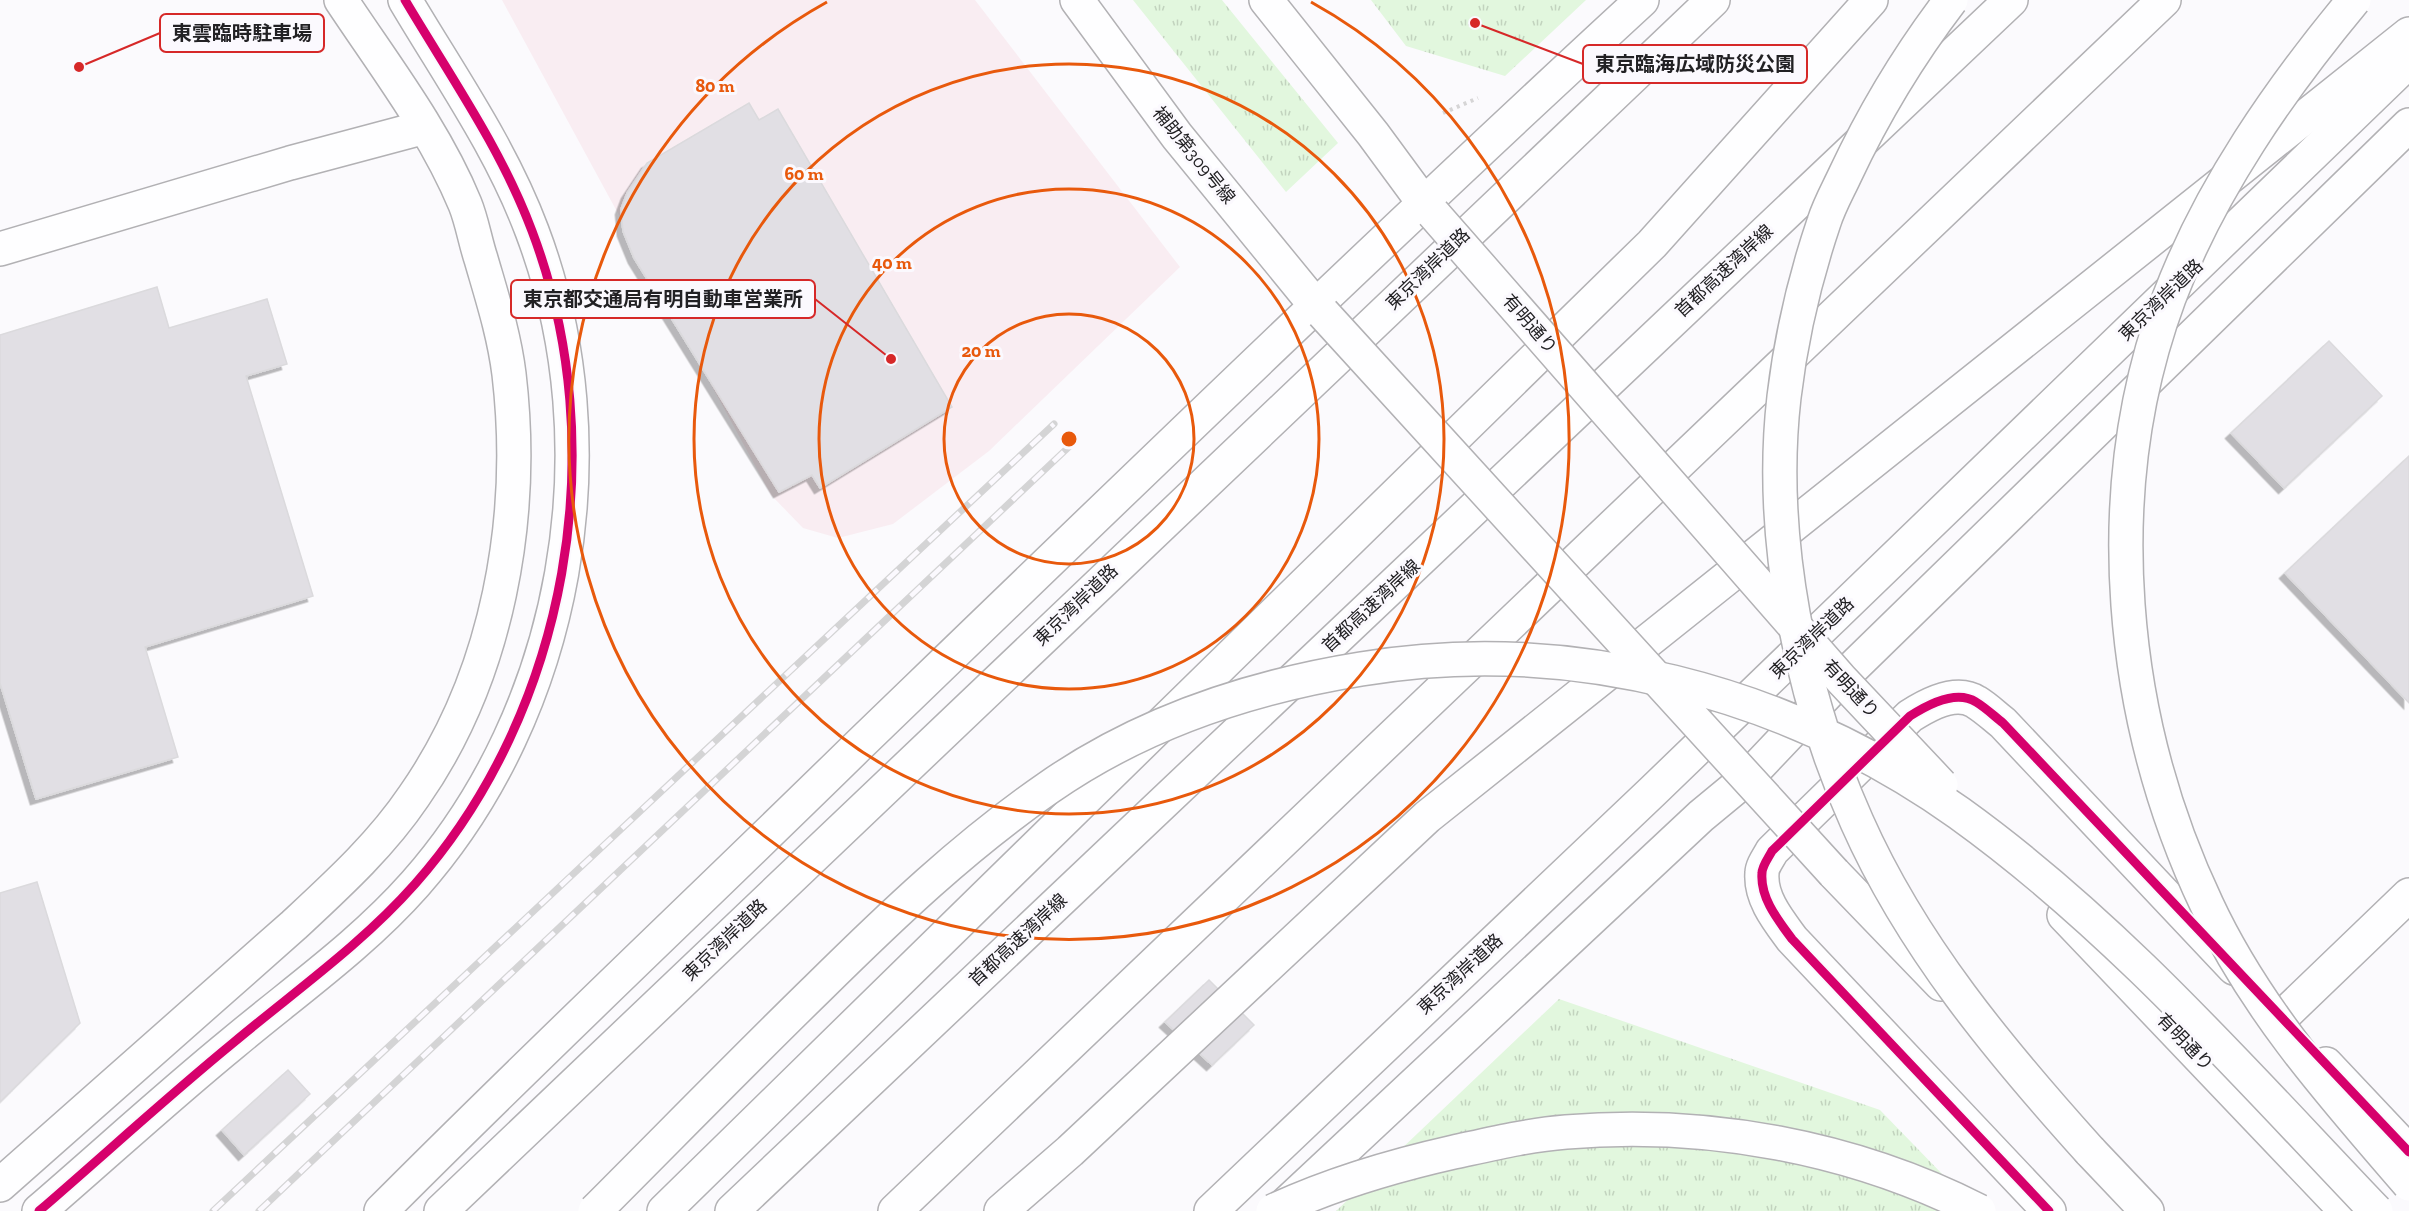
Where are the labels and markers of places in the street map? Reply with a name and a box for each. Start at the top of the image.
callout: 東雲臨時駐車場 [160,14,324,52]
callout: 東京臨海広域防災公園 [1583,45,1807,83]
callout: 東京都交通局有明自動車営業所 [511,280,815,318]
centre of rings [1059,429,1079,449]

